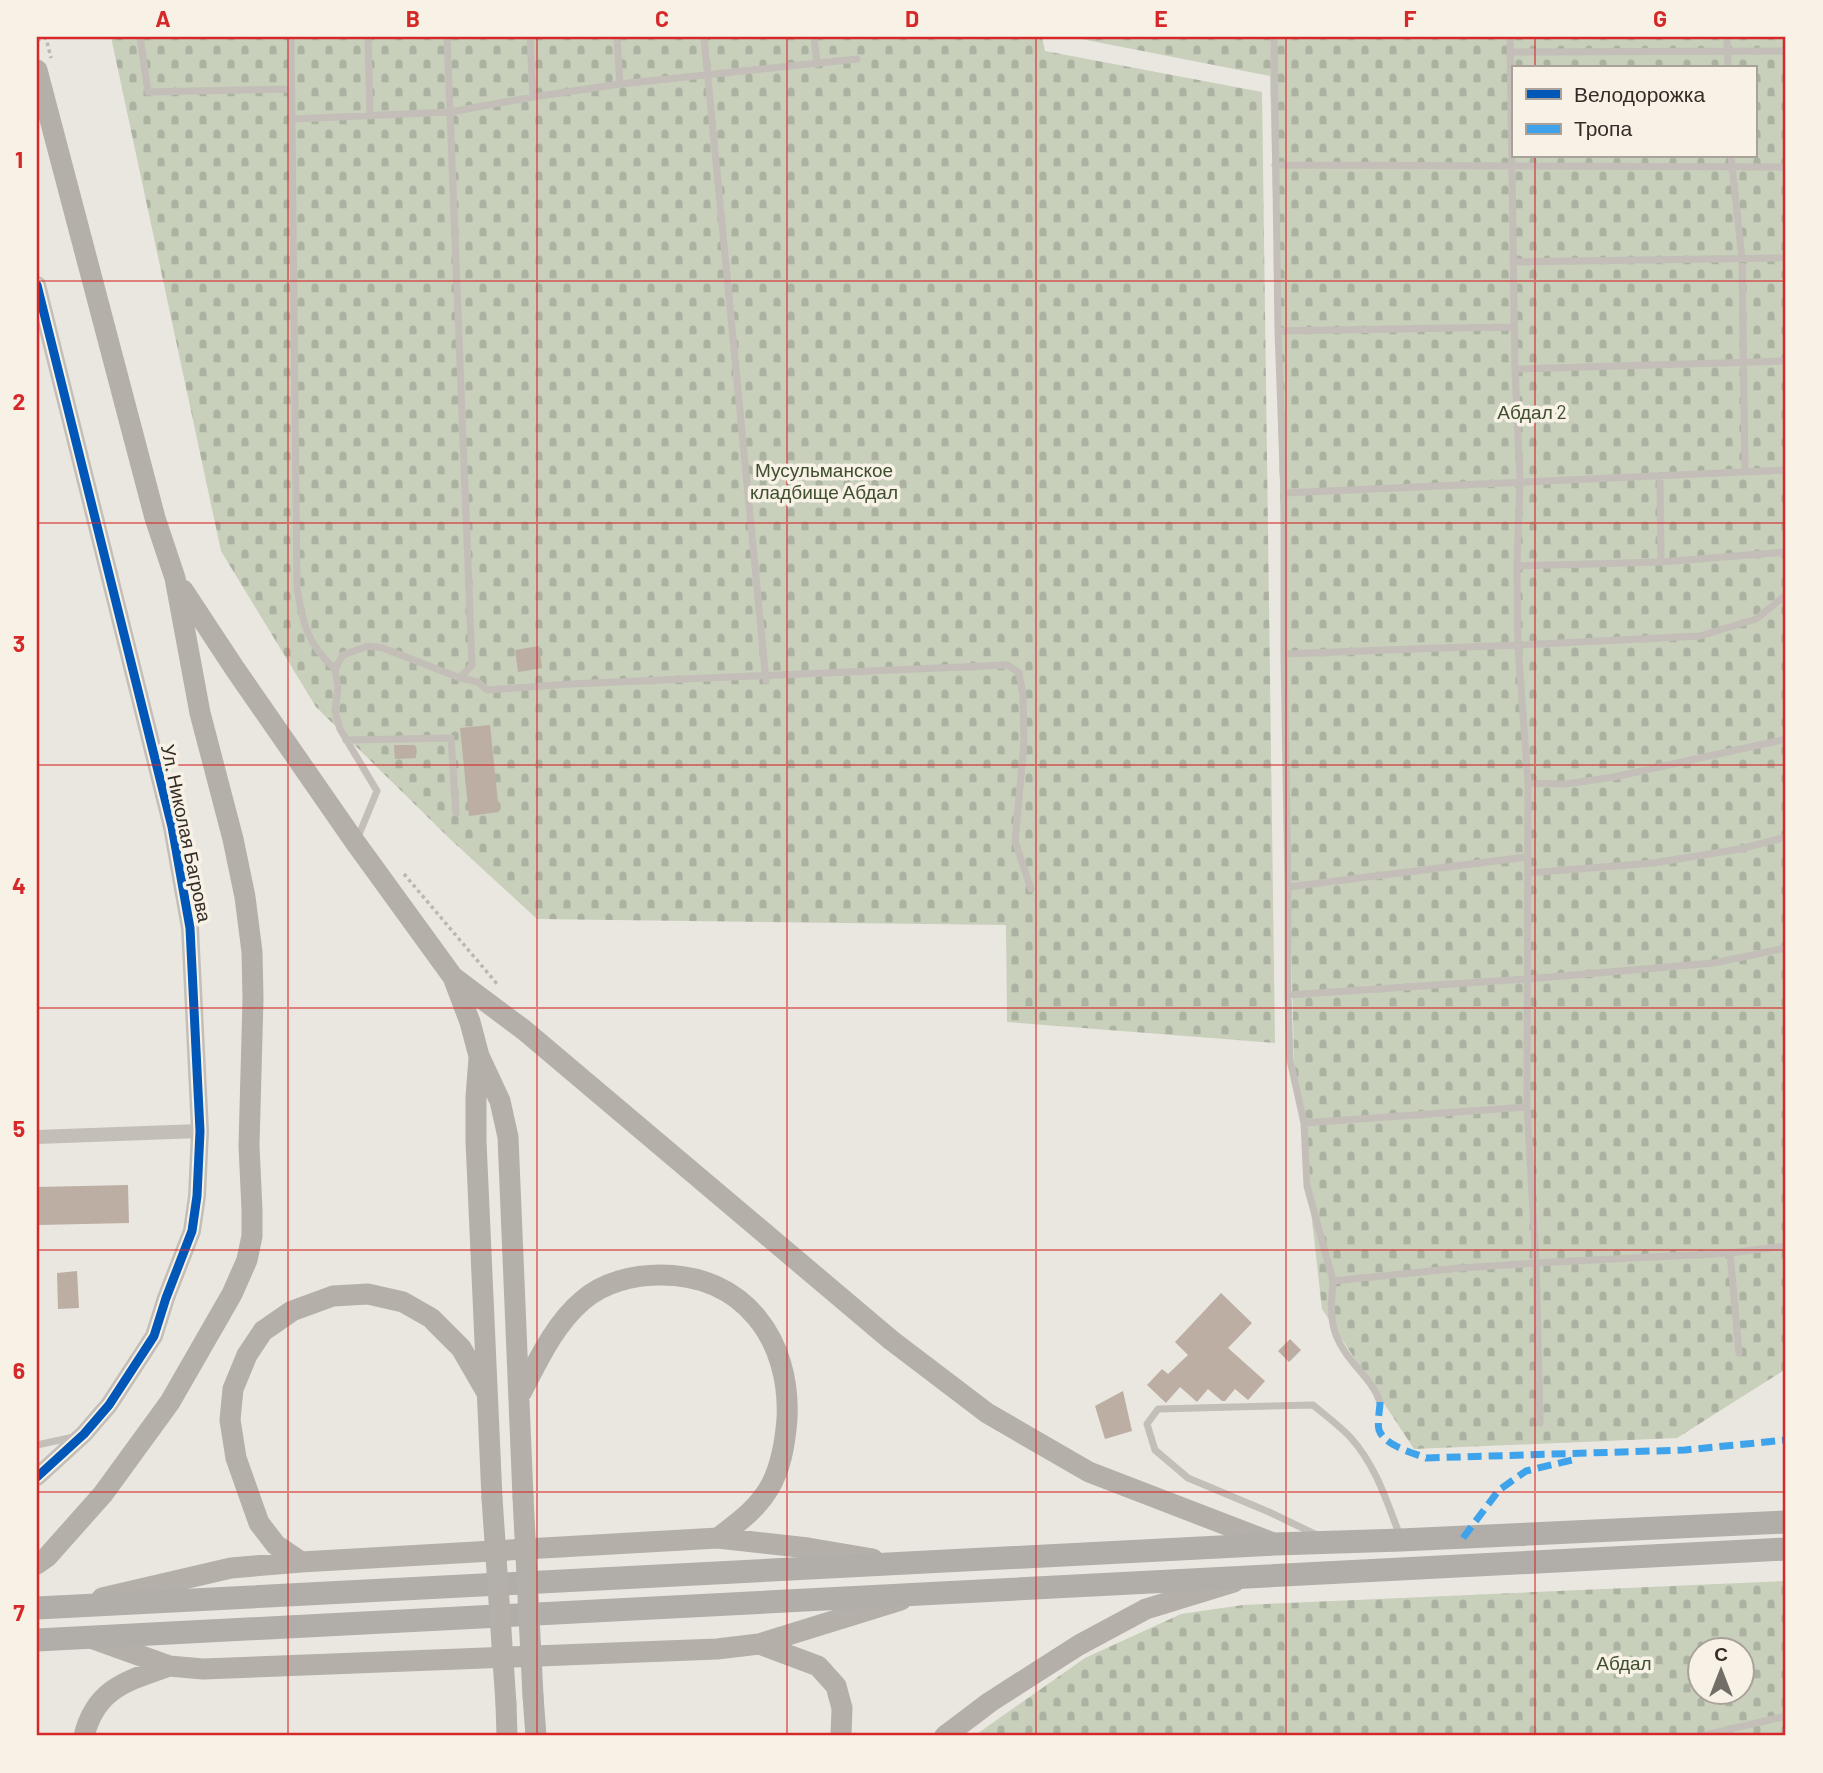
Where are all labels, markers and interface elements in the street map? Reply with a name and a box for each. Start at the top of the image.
text: A [155,4,171,32]
text: B [406,4,420,32]
text: C [655,4,669,32]
text: D [905,4,919,32]
text: E [1154,4,1168,32]
text: F [1404,4,1417,32]
text: G [1653,4,1667,32]
legend [1512,66,1756,158]
text: Велодорожка [1574,81,1705,106]
text: Тропа [1574,115,1632,140]
text: 1 [15,145,23,173]
text: 2 [13,387,25,415]
park label: Абдал 2 [1497,400,1567,423]
park label: Мусульманское кладбище Абдал [750,458,898,503]
text: 3 [13,629,25,657]
street label: Ул. Николая Багрова [157,742,217,924]
text: 4 [12,871,26,899]
text: 5 [13,1114,25,1142]
text: 6 [13,1356,25,1384]
text: 7 [13,1598,25,1626]
north arrow [1686,1636,1756,1706]
text: С [1714,1642,1728,1665]
park label: Абдал [1596,1651,1652,1674]

